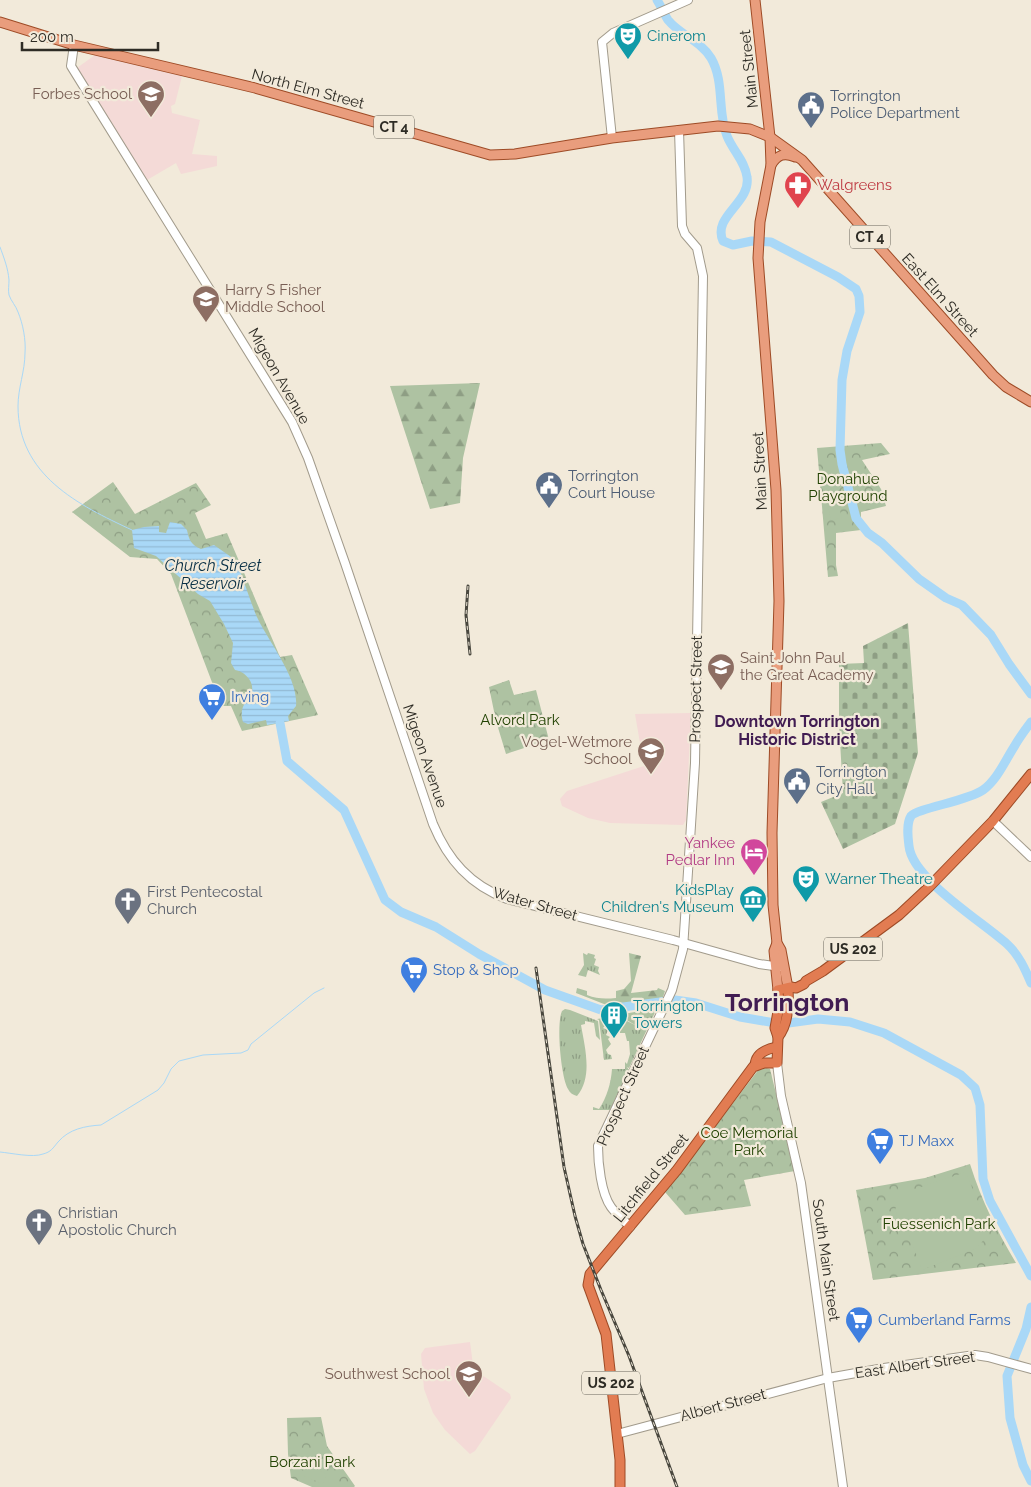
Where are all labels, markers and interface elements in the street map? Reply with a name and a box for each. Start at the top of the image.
scale bar [22,20,159,52]
theatre icon: Cinerom [613,21,643,60]
place label: Cinerom [647,27,706,45]
text: 200 m [30,28,74,46]
street label: Main Street [736,29,762,109]
street label: North Elm Street [250,65,366,113]
school or university icon: Forbes School [136,79,166,118]
place label: Forbes School [32,85,133,103]
place label: Torrington Police Department [830,87,960,122]
public building icon: Torrington Police Department [796,90,826,129]
road number: CT 4 [374,115,414,138]
pharmacy icon: Walgreens [783,170,813,209]
place label: Walgreens [817,176,892,194]
road number: CT 4 [850,226,890,248]
street label: East Elm Street [898,250,982,340]
place label: Harry S Fisher Middle School [225,281,326,316]
school or university icon: Harry S Fisher Middle School [191,284,221,323]
street label: Migeon Avenue [244,325,314,428]
street label: Main Street [749,431,771,511]
place label: Torrington Court House [568,467,655,502]
public building icon: Torrington Court House [534,470,564,509]
park label: Donahue Playground [808,470,888,505]
water label: Church Street Reservoir [165,556,262,593]
street label: Prospect Street [686,635,706,743]
place label: Saint John Paul the Great Academy [740,649,874,684]
school or university icon: Saint John Paul the Great Academy [706,652,736,691]
supermarket icon: Irving [197,682,227,721]
place label: Irving [231,688,269,706]
street label: Migeon Avenue [399,702,451,810]
park label: Alvord Park [480,711,560,729]
district label: Downtown Torrington Historic District [714,712,880,749]
place label: Vogel-Wetmore School [521,733,633,768]
school or university icon: Vogel-Wetmore School [636,736,666,775]
place label: Torrington City Hall [816,763,887,798]
public building icon: Torrington City Hall [782,766,812,805]
place label: Yankee Pedlar Inn [665,834,735,869]
hotel icon: Yankee Pedlar Inn [739,837,769,876]
theatre icon: Warner Theatre [791,864,821,903]
place label: Warner Theatre [825,870,933,888]
place label: KidsPlay Children's Museum [601,881,734,916]
place label: First Pentecostal Church [147,883,263,918]
street label: Water Street [491,883,579,925]
museum icon: KidsPlay Children's Museum [738,884,768,923]
church icon: First Pentecostal Church [113,886,143,925]
road number: US 202 [824,938,882,961]
supermarket icon: Stop & Shop [399,955,429,994]
place label: Stop & Shop [433,961,519,979]
district label: Torrington [725,987,849,1017]
place label: Torrington Towers [633,997,704,1032]
building icon: Torrington Towers [599,1000,629,1039]
street label: Prospect Street [593,1043,653,1149]
park label: Coe Memorial Park [700,1124,799,1159]
supermarket icon: TJ Maxx [865,1126,895,1165]
street label: Litchfield Street [610,1130,692,1226]
place label: TJ Maxx [899,1132,955,1150]
street label: South Main Street [809,1198,843,1322]
place label: Christian Apostolic Church [58,1204,177,1239]
church icon: Christian Apostolic Church [24,1207,54,1246]
park label: Fuessenich Park [883,1215,995,1233]
supermarket icon: Cumberland Farms [844,1305,874,1344]
place label: Cumberland Farms [878,1311,1011,1329]
street label: East Albert Street [854,1348,976,1382]
school or university icon: Southwest School [454,1359,484,1398]
place label: Southwest School [325,1365,451,1383]
road number: US 202 [582,1372,640,1395]
street label: Albert Street [678,1385,768,1425]
park label: Borzani Park [269,1453,355,1471]

